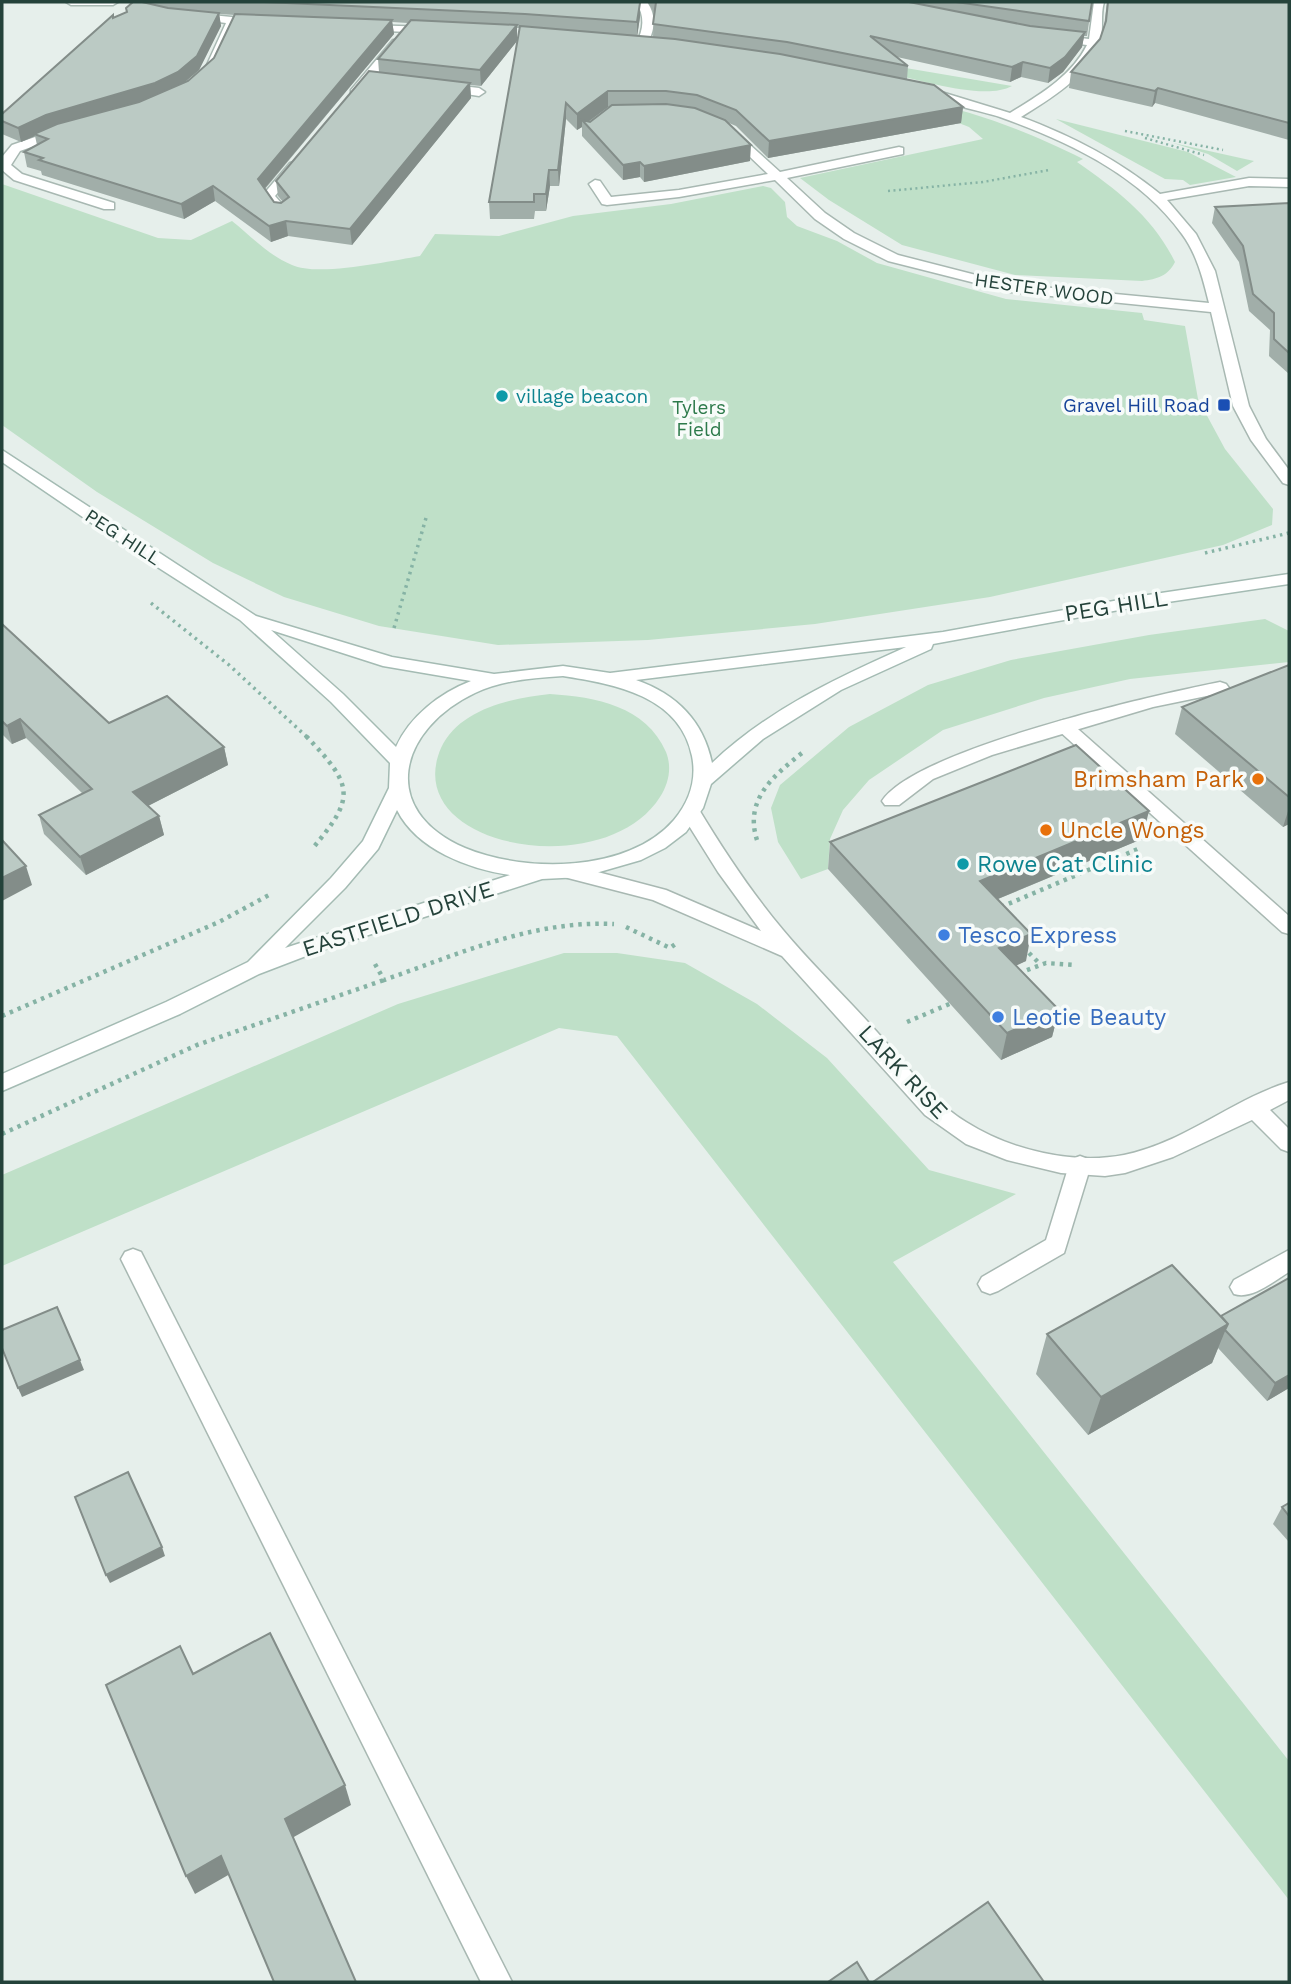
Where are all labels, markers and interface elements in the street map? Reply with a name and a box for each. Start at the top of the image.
street label: HESTER WOOD [973,268,1115,310]
place label: village beacon [516,385,648,408]
marker: village beacon [494,388,510,404]
place label: Gravel Hill Road [1063,394,1210,417]
park label: Tylers Field [672,396,726,441]
marker: Gravel Hill Road [1216,397,1232,413]
street label: PEG HILL [81,504,165,570]
street label: PEG HILL [1062,584,1170,627]
place label: Brimsham Park [1073,766,1244,793]
marker: Brimsham Park [1250,771,1266,787]
place label: Uncle Wongs [1060,817,1205,844]
marker: Uncle Wongs [1038,822,1054,838]
place label: Rowe Cat Clinic [977,851,1153,878]
marker: Rowe Cat Clinic [955,856,971,872]
street label: EASTFIELD DRIVE [299,875,497,963]
place label: Tesco Express [958,922,1117,949]
marker: Tesco Express [936,927,952,943]
place label: Leotie Beauty [1012,1004,1166,1031]
marker: Leotie Beauty [990,1009,1006,1025]
street label: LARK RISE [853,1020,953,1124]

